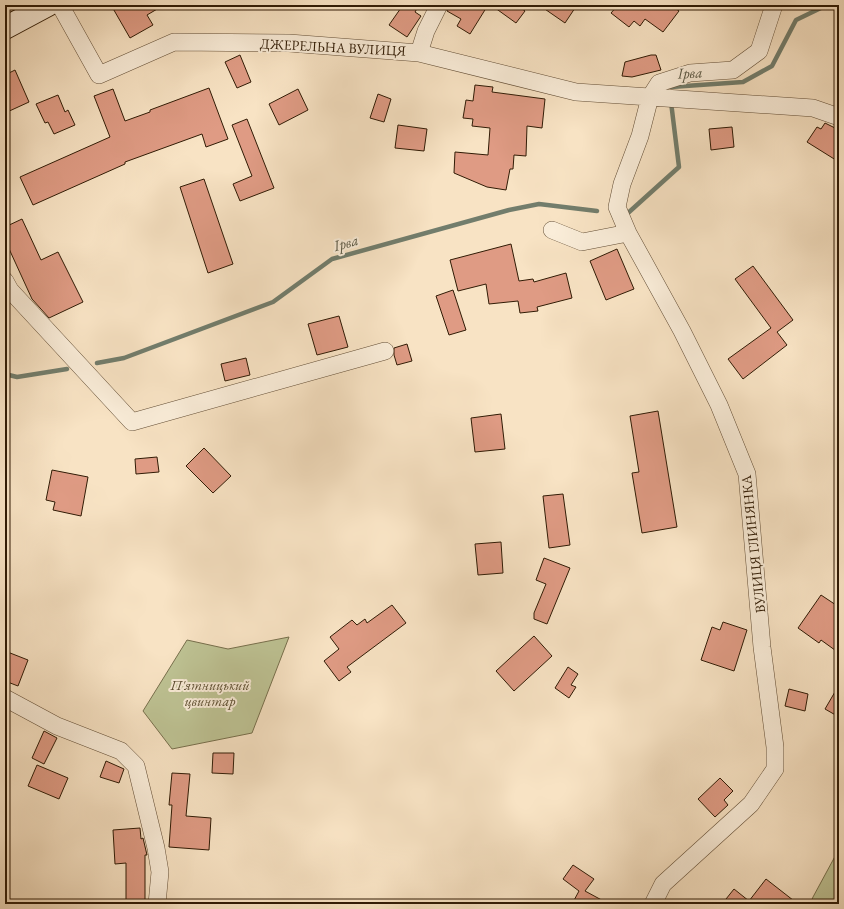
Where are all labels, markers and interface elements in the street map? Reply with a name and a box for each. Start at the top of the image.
street label: ДЖЕРЕЛЬНА ВУЛИЦЯ [260,34,407,60]
water label: Ірва [676,62,703,83]
water label: Ірва [330,230,361,255]
street label: ВУЛИЦЯ ГЛИНЯНКА [737,474,769,614]
park label: П'ятницький цвинтар [169,676,250,710]

